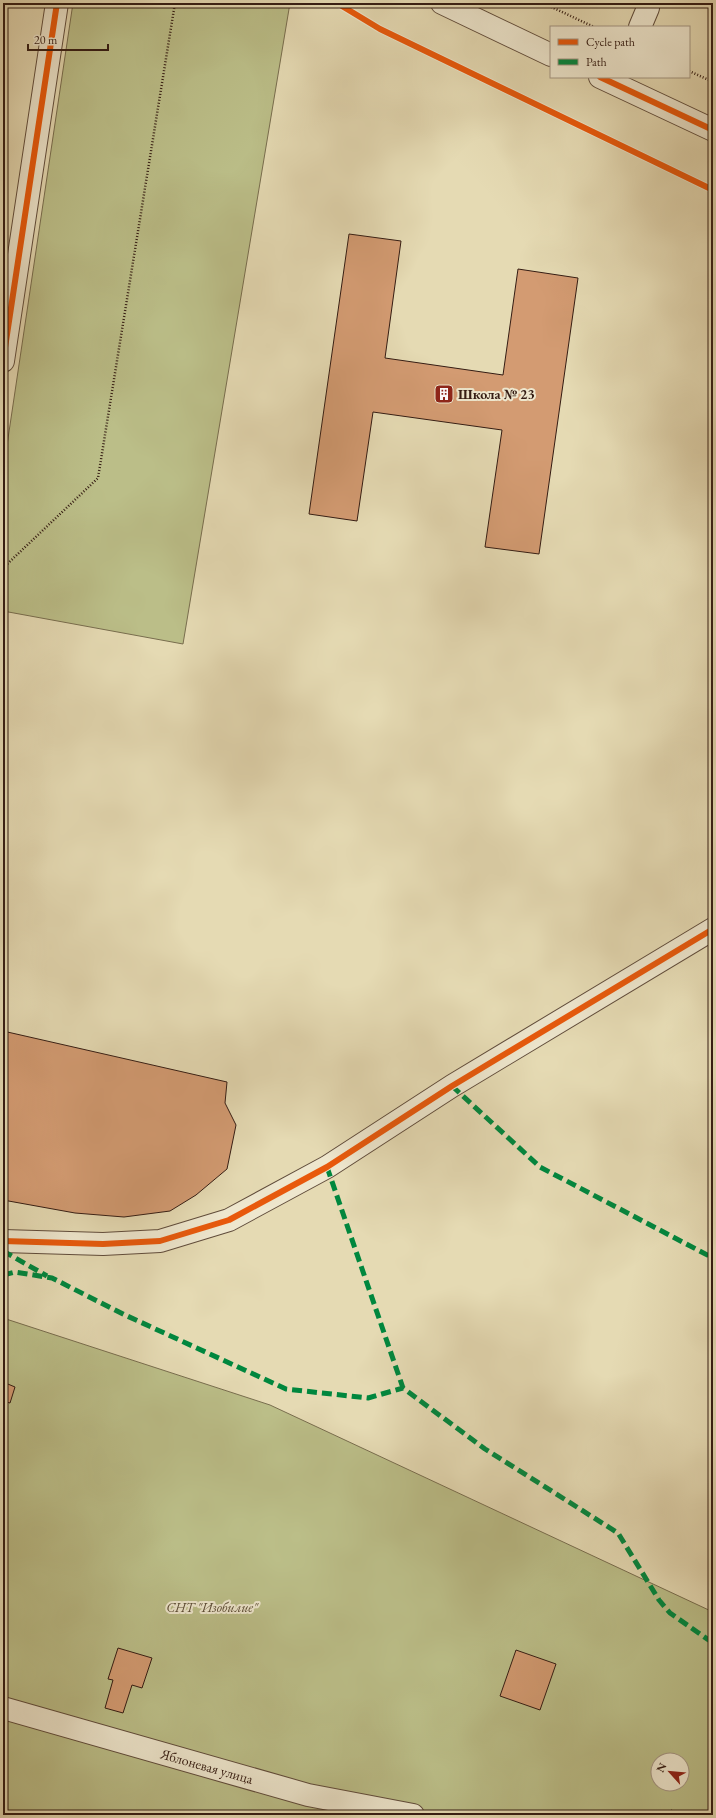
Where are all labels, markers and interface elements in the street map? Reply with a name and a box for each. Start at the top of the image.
scale bar [28,26,108,52]
legend [550,26,690,78]
text: 20 m [34,32,58,48]
text: Cycle path [586,34,635,50]
text: Path [586,54,607,70]
building icon: Школа № 23 [433,383,455,405]
place label: Школа № 23 [458,385,535,403]
park label: СНТ "Изобилие" [166,1598,259,1616]
street label: Яблоневая улица [158,1744,256,1788]
north arrow [650,1752,690,1792]
text: N [653,1760,669,1775]

